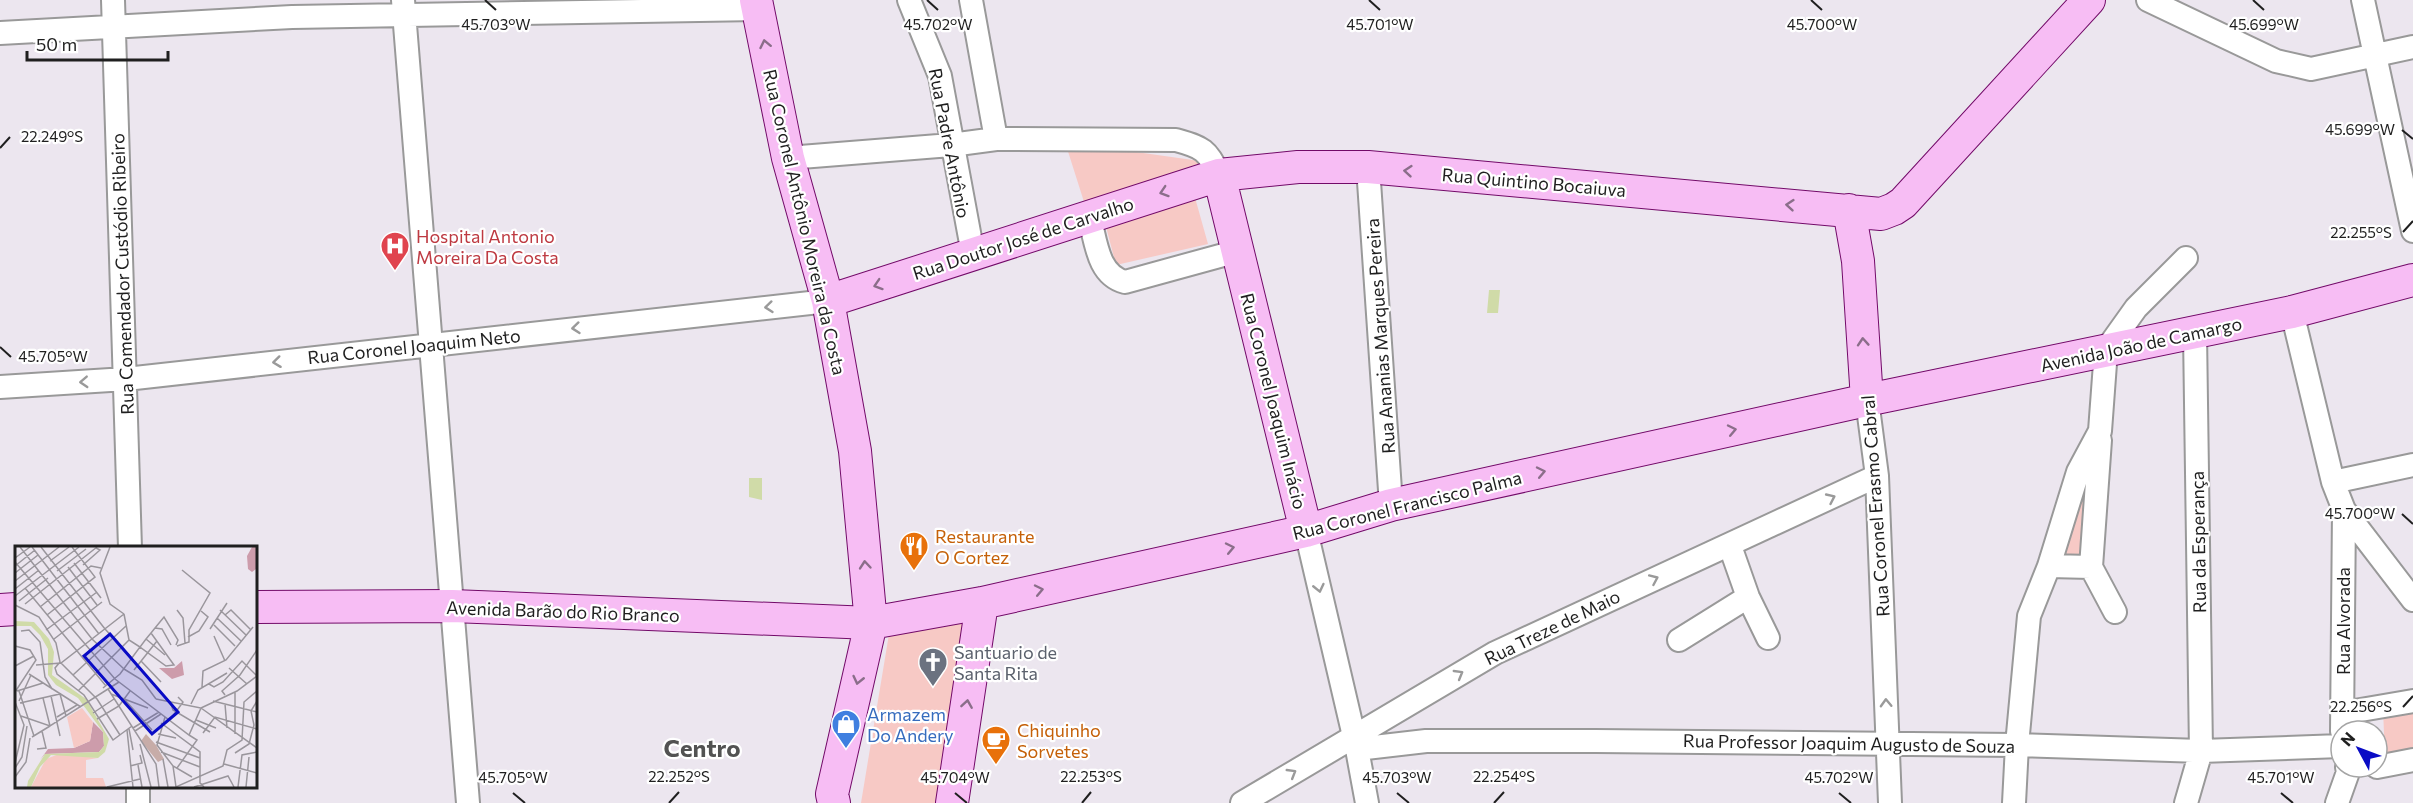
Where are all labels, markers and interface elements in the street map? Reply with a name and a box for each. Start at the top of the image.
text: 45.703°W [461,15,531,33]
text: 45.702°W [903,15,973,33]
text: 45.701°W [1346,15,1414,33]
text: 45.700°W [1787,15,1857,33]
text: 45.699°W [2229,15,2299,33]
scale bar [27,24,168,62]
text: 50 m [36,33,77,55]
one-way arrow [759,40,772,50]
street label: Rua Padre Antônio [925,66,975,220]
street label: Rua Coronel Antônio Moreira da Costa [759,67,851,377]
text: 45.699°W [2325,120,2395,138]
text: 22.249°S [21,127,83,145]
street label: Rua Comendador Custódio Ribeiro [106,133,138,415]
street label: Rua Quintino Bocaiuva [1441,163,1627,201]
one-way arrow [1403,164,1412,177]
one-way arrow [1159,185,1170,198]
street label: Rua Doutor José de Carvalho [910,192,1136,284]
one-way arrow [1786,199,1795,212]
street label: Rua Ananias Marques Pereira [1361,218,1399,454]
text: 22.255°S [2330,223,2392,241]
place label: Hospital Antonio Moreira Da Costa [416,225,559,268]
hospital icon: Hospital Antonio Moreira Da Costa [379,230,411,272]
one-way arrow [873,277,884,290]
street label: Rua Coronel Joaquim Inácio [1236,291,1312,511]
one-way arrow [765,300,774,313]
street label: Avenida João de Camargo [2038,312,2244,376]
one-way arrow [571,321,580,334]
street label: Rua Coronel Joaquim Neto [306,324,522,368]
one-way arrow [1857,338,1870,347]
text: 45.705°W [18,347,88,365]
one-way arrow [273,355,282,367]
one-way arrow [79,375,88,388]
street label: Rua Coronel Erasmo Cabral [1856,394,1894,618]
one-way arrow [1727,425,1737,438]
street label: Rua Coronel Francisco Palma [1290,466,1524,544]
one-way arrow [1536,467,1546,480]
street label: Rua da Esperança [2186,471,2210,613]
one-way arrow [1824,493,1835,505]
text: 45.700°W [2325,504,2395,522]
place label: Restaurante O Cortez [935,525,1034,568]
restaurant icon: Restaurante O Cortez [898,530,930,572]
one-way arrow [1224,542,1234,555]
inset map [15,546,256,788]
one-way arrow [859,560,872,569]
street label: Rua Alvorada [2332,567,2354,675]
one-way arrow [1647,575,1658,587]
one-way arrow [1311,583,1324,593]
one-way arrow [1034,584,1044,597]
street label: Rua Treze de Maio [1481,585,1623,669]
street label: Avenida Barão do Rio Branco [446,596,680,626]
place label: Santuario de Santa Rita [954,641,1057,684]
church icon: Santuario de Santa Rita [917,646,949,688]
one-way arrow [1453,669,1464,681]
one-way arrow [852,675,865,685]
text: 22.256°S [2330,697,2392,715]
one-way arrow [1880,698,1893,707]
one-way arrow [960,699,972,708]
place label: Armazem Do Andery [867,703,954,746]
shop icon: Armazem Do Andery [830,708,862,750]
place label: Chiquinho Sorvetes [1017,719,1101,762]
north arrow [2329,719,2389,779]
cafe icon: Chiquinho Sorvetes [980,724,1012,766]
text: N [2336,728,2358,750]
street label: Rua Professor Joaquim Augusto de Souza [1683,729,2015,757]
district label: Centro [664,733,740,762]
text: 22.252°S [648,767,710,785]
text: 22.253°S [1060,767,1122,785]
text: 22.254°S [1473,767,1535,785]
text: 45.705°W [478,768,548,786]
text: 45.704°W [920,768,990,786]
text: 45.703°W [1362,768,1432,786]
text: 45.702°W [1804,768,1874,786]
text: 45.701°W [2247,768,2315,786]
one-way arrow [1285,769,1296,780]

